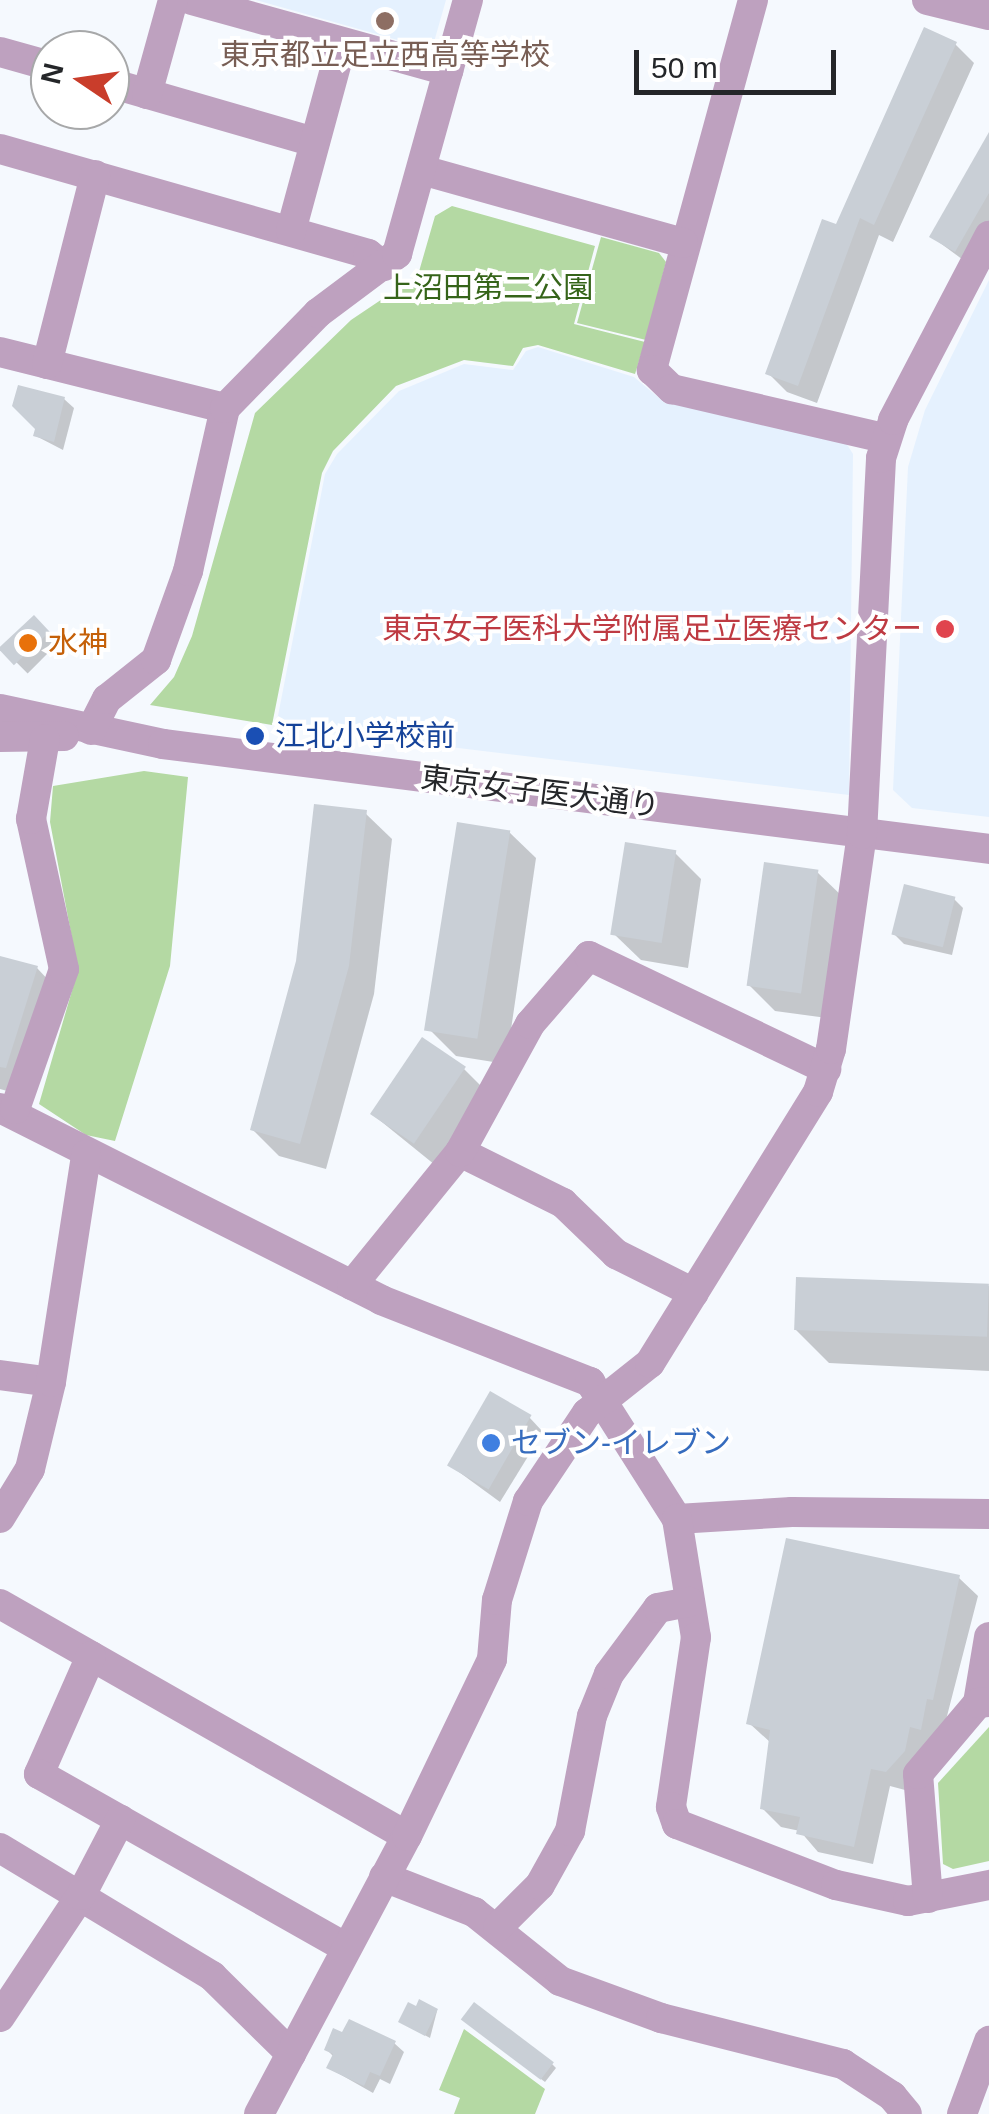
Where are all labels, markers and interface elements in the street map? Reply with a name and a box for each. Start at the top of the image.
marker: 東京都立足立西高等学校 [374,10,396,32]
north arrow [30,30,130,130]
scale bar [639,30,842,92]
place label: 東京都立足立西高等学校 [220,37,550,73]
text: 50 m [651,51,718,84]
text: N [35,60,70,87]
park label: 上沼田第二公園 [383,270,593,306]
place label: 東京女子医科大学附属足立医療センター [382,611,922,647]
marker: 東京女子医科大学附属足立医療センター [932,616,958,642]
place label: 水神 [48,625,108,661]
marker: 水神 [17,632,39,654]
place label: 江北小学校前 [275,718,455,754]
marker: 江北小学校前 [244,725,266,747]
street label: 東京女子医大通り [419,760,661,824]
place label: セブン-イレブン [511,1425,731,1461]
marker: セブン-イレブン [480,1432,502,1454]

